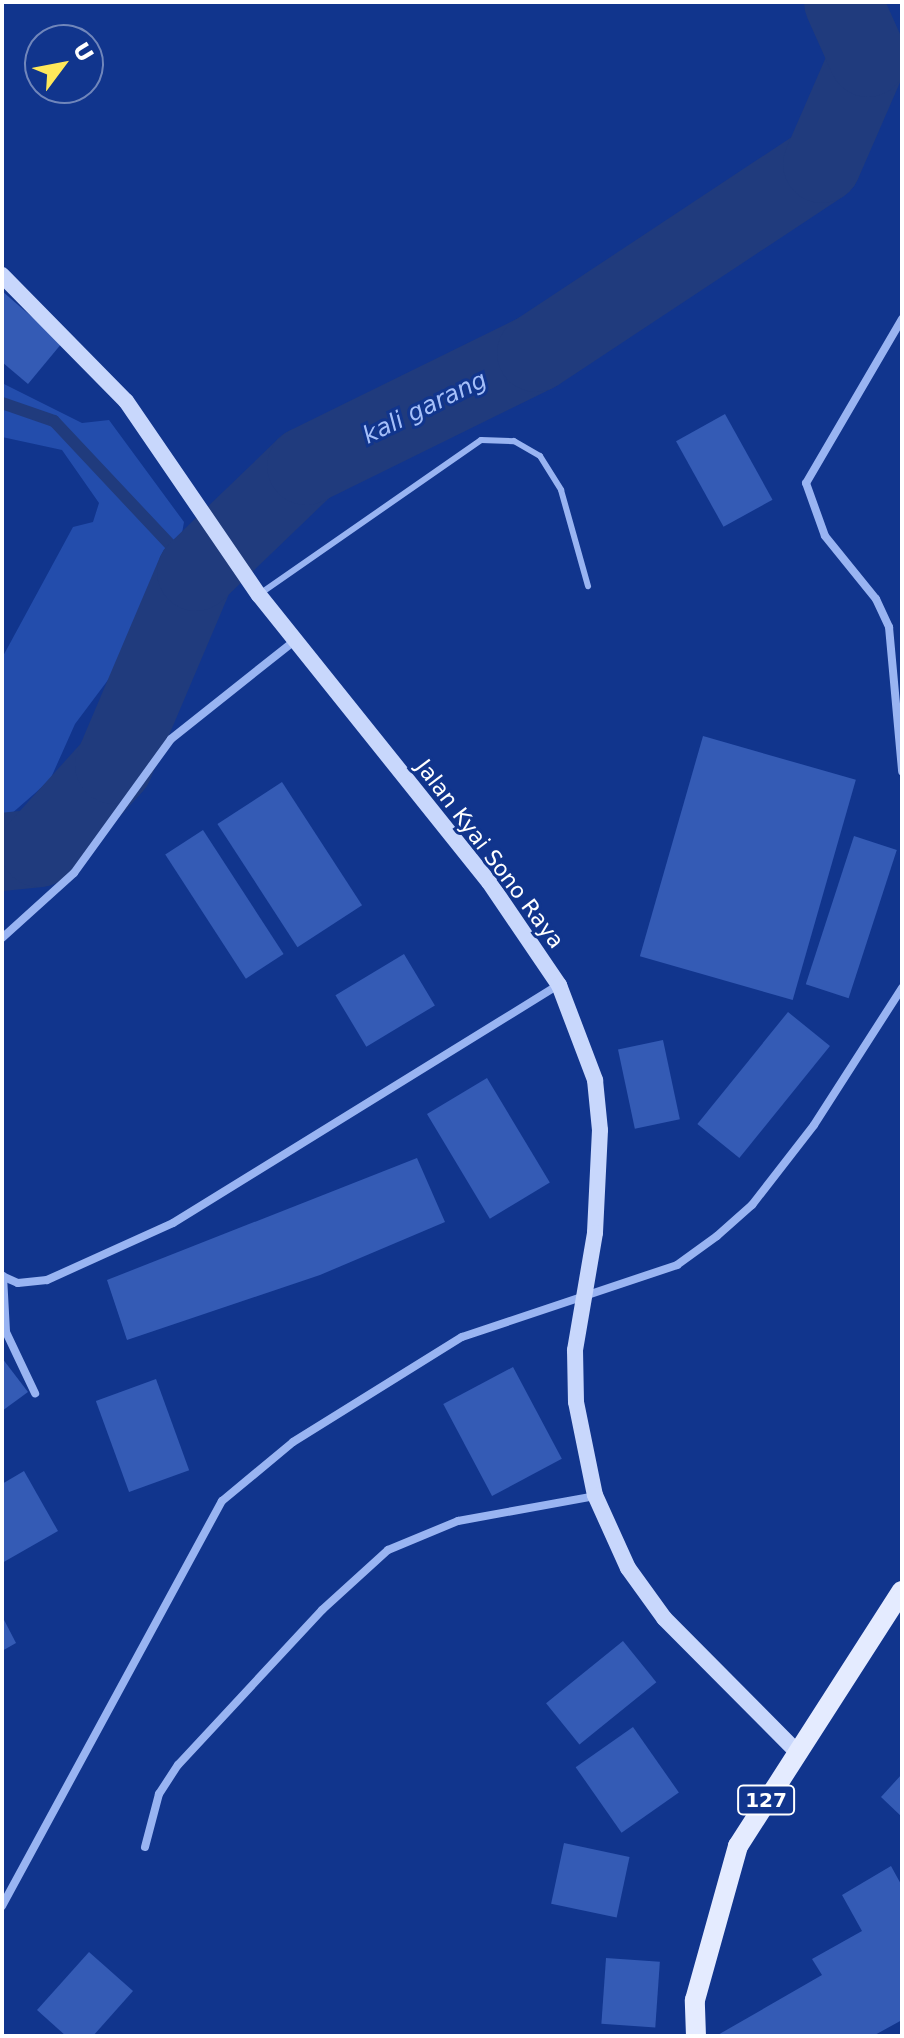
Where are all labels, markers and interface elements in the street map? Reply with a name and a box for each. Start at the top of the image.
north arrow [24,24,104,104]
text: U [68,38,98,66]
water label: kali garang [358,366,492,450]
street label: Jalan Kyai Sono Raya [410,754,570,954]
road number: 127 [736,1784,796,1816]

